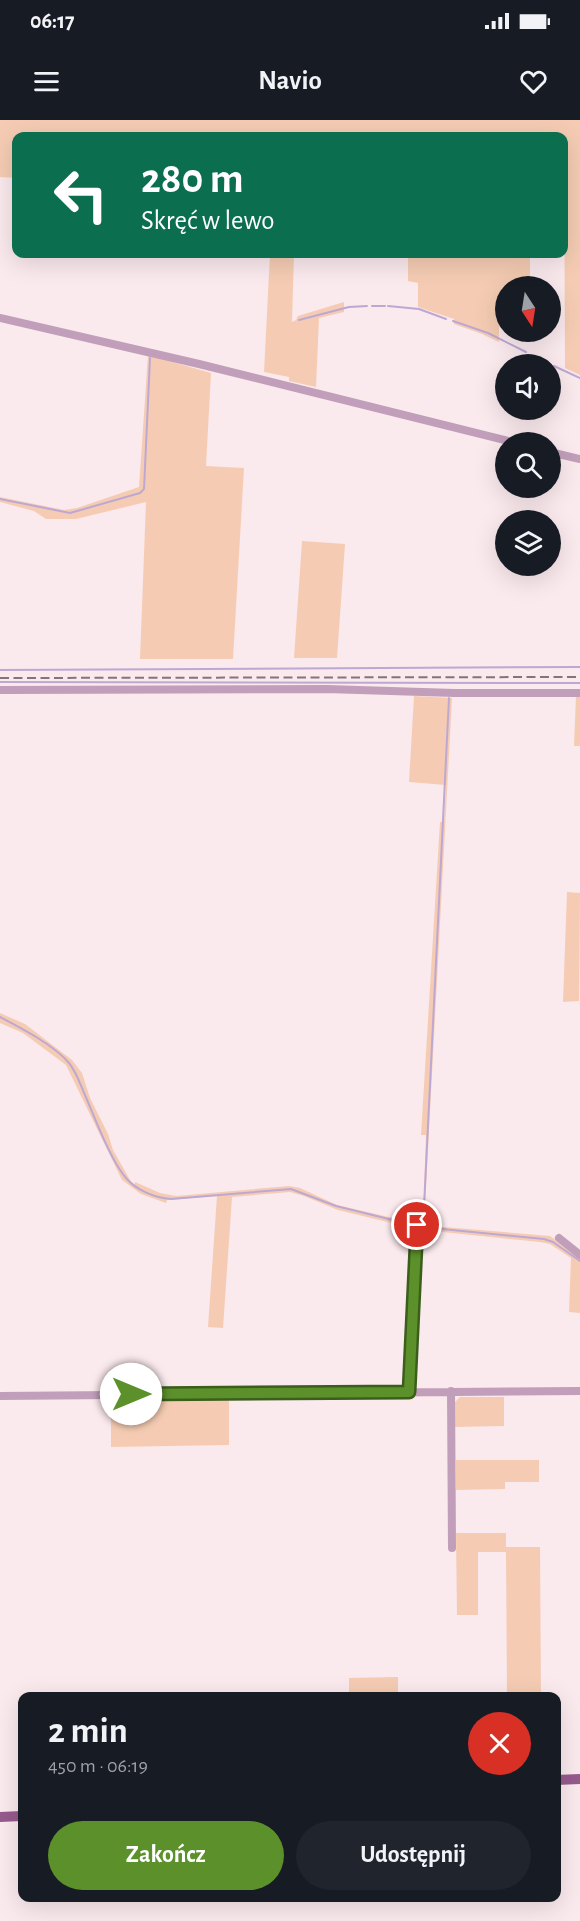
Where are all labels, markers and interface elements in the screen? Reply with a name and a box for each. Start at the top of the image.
text: 06:17 [30,10,75,32]
icon: menu [30,65,63,98]
icon: heart [517,65,550,98]
text: Navio [258,67,322,94]
icon: left [42,156,120,234]
text: 280 m [141,158,244,200]
text: Skręć w lewo [141,207,275,234]
north arrow [495,276,561,342]
map controls [495,276,561,576]
button: sound [495,354,561,420]
button: search [495,432,561,498]
button: layers [495,510,561,576]
pin [391,1199,442,1250]
icon: arrive [400,1208,433,1241]
position arrow [99,1362,163,1426]
button: close [468,1712,531,1775]
text: 2 min [48,1713,128,1749]
text: 450 m · 06:19 [48,1756,148,1776]
button: Zakończ [48,1821,284,1890]
button: Udostępnij [296,1821,531,1890]

